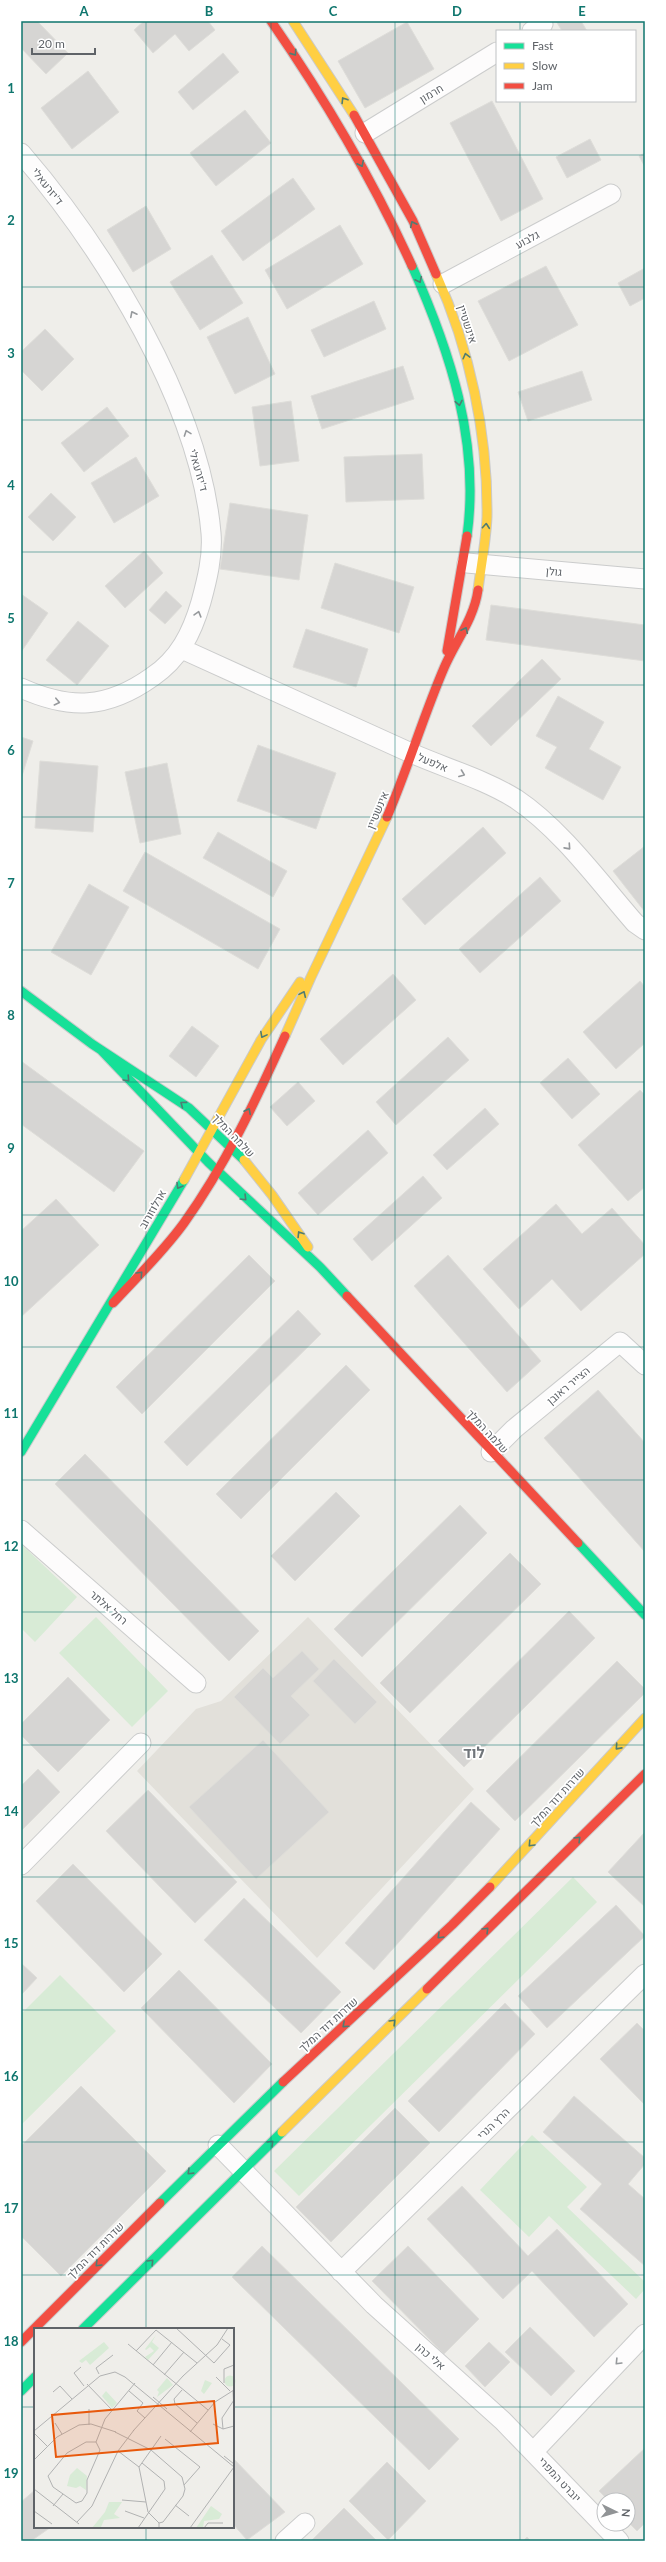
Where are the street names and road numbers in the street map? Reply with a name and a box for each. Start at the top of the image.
street label: חרמון [417,81,445,105]
street label: ד'יזרעאלי [30,165,67,207]
street label: גלבוע [513,227,541,251]
street label: אינשטיין [456,303,480,345]
street label: ד'יזרעאלי [187,448,211,493]
street label: גולן [545,564,563,578]
street label: אלפעל [416,750,450,774]
street label: אינשטיין [363,789,391,831]
street label: שלמה המלך [210,1111,258,1159]
street label: ארלוזורוב [136,1187,168,1231]
street label: הצייר ראובן [544,1363,592,1407]
street label: שלמה המלך [464,1406,512,1456]
street label: רחל אלתר [88,1587,130,1627]
street label: שדרות דוד המלך [527,1765,587,1829]
street label: שדרות דוד המלך [296,1994,360,2054]
street label: הרץ הנרי [474,2105,512,2141]
street label: שדרות דוד המלך [64,2219,126,2281]
street label: אלי כהן [414,2340,448,2372]
street label: יוברט המפרי [536,2454,584,2504]

